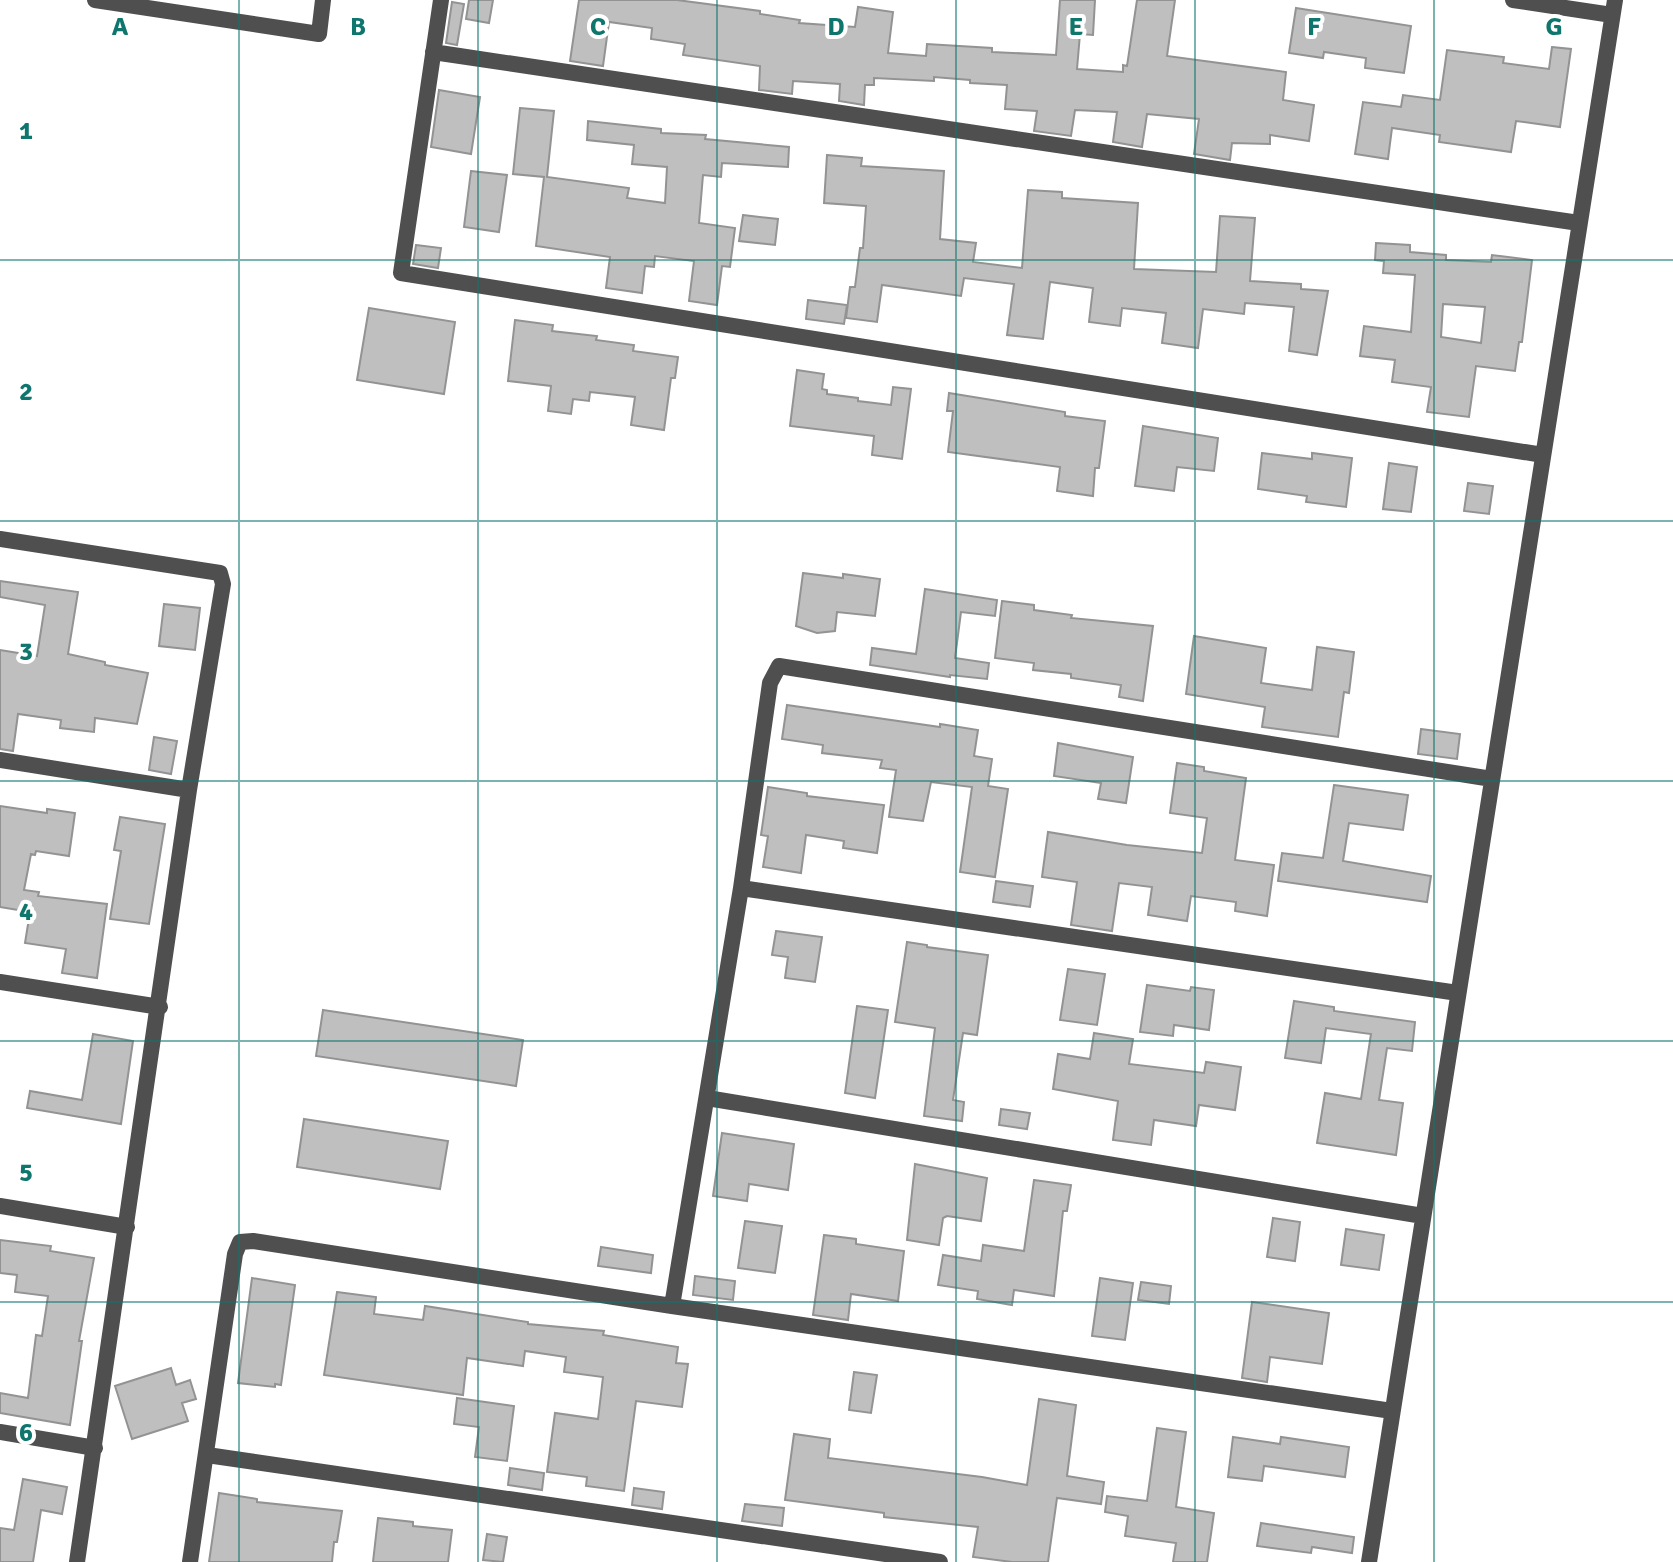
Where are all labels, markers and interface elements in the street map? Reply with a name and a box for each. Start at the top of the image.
text: A [112,11,129,43]
text: B [350,11,366,43]
text: C [590,11,606,43]
text: D [827,11,845,43]
text: E [1069,11,1083,43]
text: F [1307,11,1321,43]
text: G [1545,11,1563,43]
text: 1 [19,115,33,147]
text: 2 [19,376,33,408]
text: 3 [19,636,33,668]
text: 4 [19,896,33,928]
text: 5 [19,1157,33,1189]
text: 6 [19,1417,33,1449]

